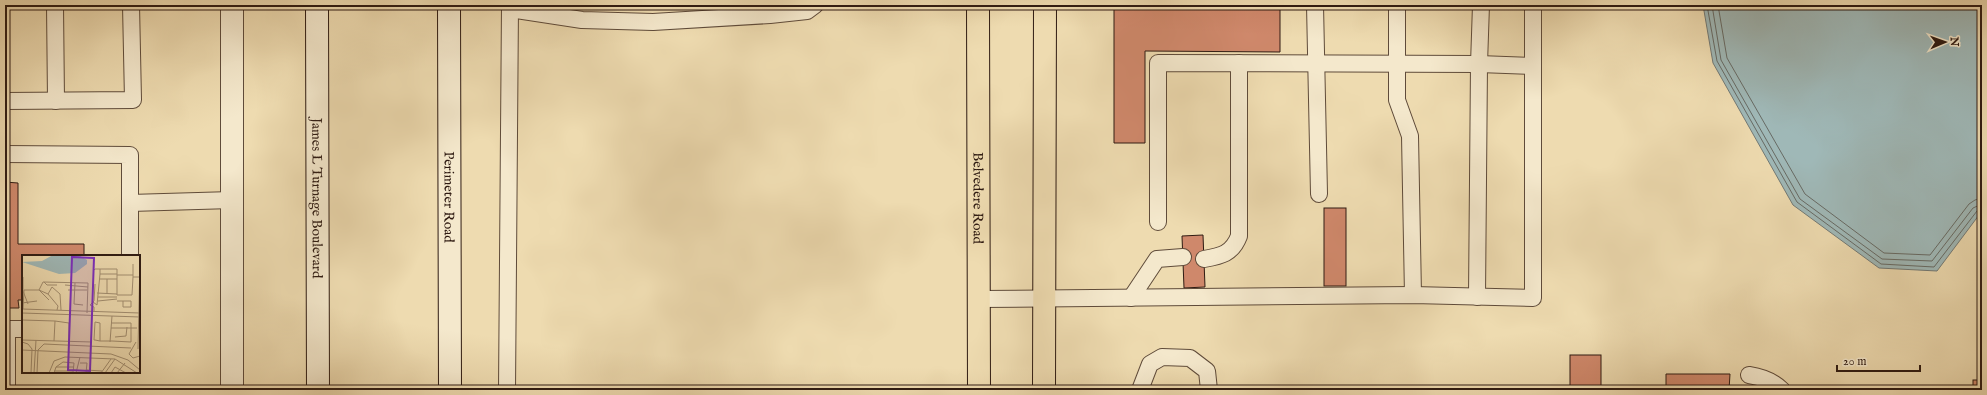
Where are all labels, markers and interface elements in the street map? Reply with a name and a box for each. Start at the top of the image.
north arrow [1925,22,1965,62]
text: N [1947,36,1961,47]
street label: James L Turnage Boulevard [307,116,326,279]
street label: Perimeter Road [439,151,458,243]
street label: Belvedere Road [968,152,987,245]
inset map [22,255,140,373]
scale bar [1837,347,1920,373]
text: 20 m [1843,354,1866,369]

